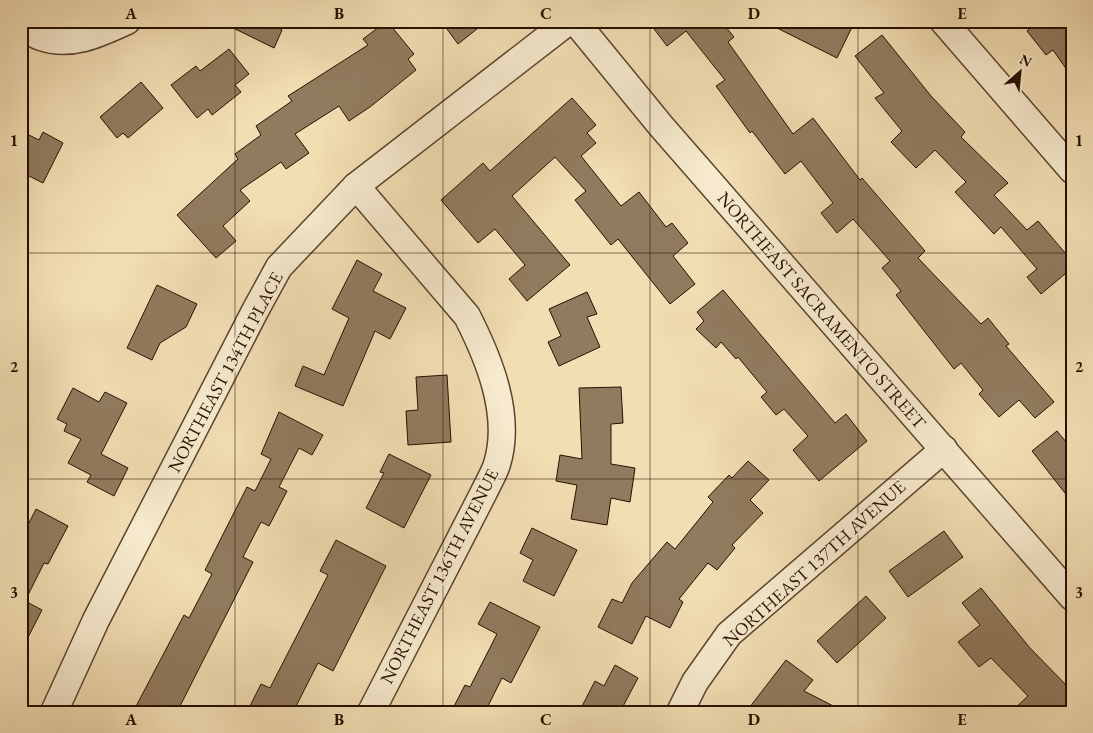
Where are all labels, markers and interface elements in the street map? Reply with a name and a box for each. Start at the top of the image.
text: A [124,3,137,24]
text: B [334,3,344,24]
text: C [540,3,552,24]
text: D [748,3,760,24]
text: E [957,3,967,24]
north arrow [996,48,1046,98]
text: N [1017,50,1036,71]
text: 1 [10,130,18,151]
text: 1 [1075,130,1083,151]
street label: NORTHEAST SACRAMENTO STREET [713,187,932,434]
street label: NORTHEAST 134TH PLACE [162,268,288,476]
text: 2 [10,356,19,377]
text: 2 [1075,356,1084,377]
street label: NORTHEAST 136TH AVENUE [375,465,503,687]
street label: NORTHEAST 137TH AVENUE [718,475,910,651]
text: 3 [10,582,18,603]
text: 3 [1075,582,1083,603]
text: A [124,709,137,730]
text: B [334,709,344,730]
text: C [540,709,552,730]
text: D [748,709,760,730]
text: E [957,709,967,730]

